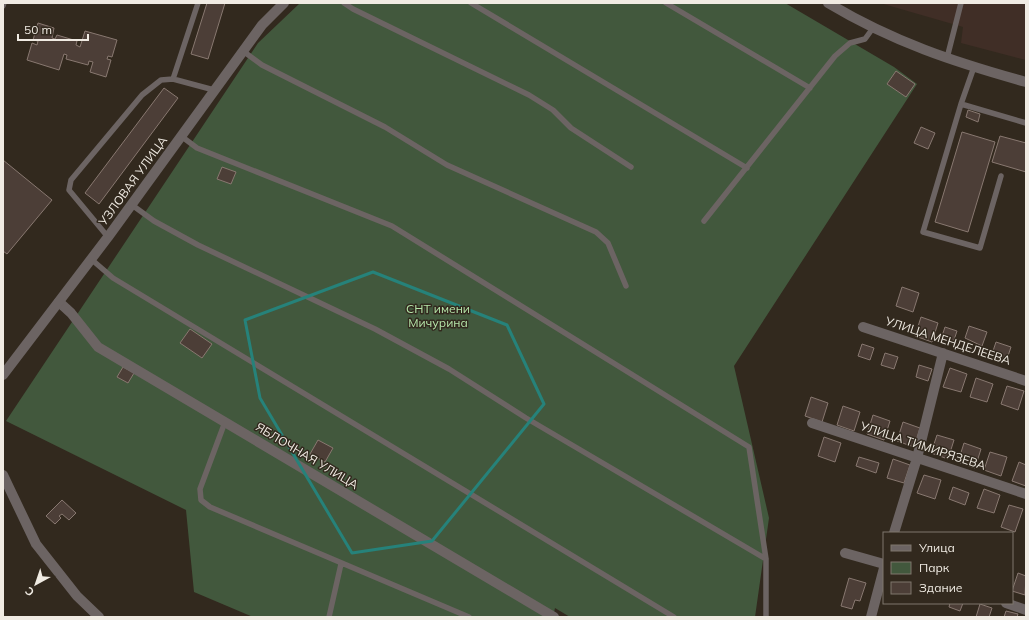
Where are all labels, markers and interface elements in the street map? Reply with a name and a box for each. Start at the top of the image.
scale bar [18,16,88,42]
text: 50 m [24,22,52,37]
street label: УЗЛОВАЯ УЛИЦА [95,133,170,229]
park label: СНТ имени Мичурина [406,301,470,330]
street label: УЛИЦА МЕНДЕЛЕЕВА [883,313,1013,368]
street label: УЛИЦА ТИМИРЯЗЕВА [858,418,988,473]
street label: ЯБЛОЧНАЯ УЛИЦА [253,419,361,492]
legend [883,532,1013,604]
text: Улица [918,540,955,555]
text: Парк [919,560,950,575]
north arrow [16,564,56,604]
text: Здание [919,580,963,595]
text: С [22,584,37,599]

